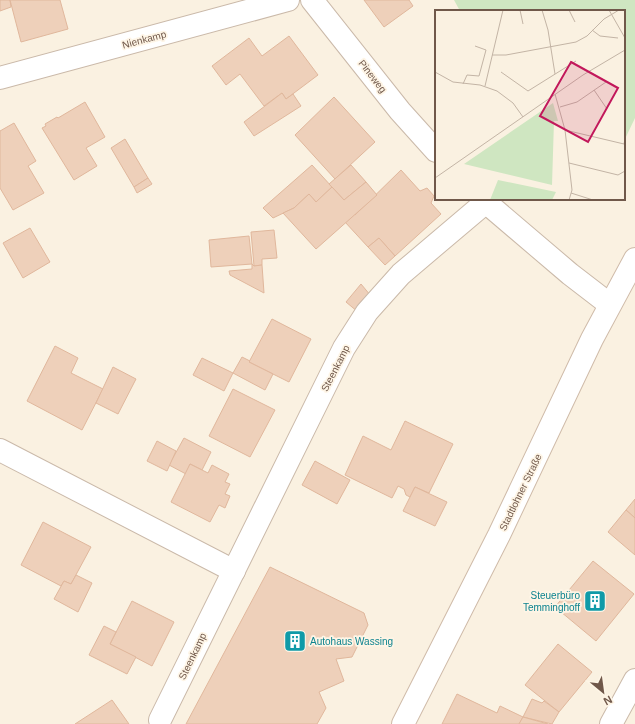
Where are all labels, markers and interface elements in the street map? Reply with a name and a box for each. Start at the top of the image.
inset map [435,10,625,200]
street label: Nienkamp [121,28,168,51]
street label: Pineweg [356,58,389,95]
street label: Steenkamp [319,343,352,393]
street label: Stadtlohner Straße [497,452,544,532]
building icon: Steuerbüro Temminghoff [582,588,608,614]
place label: Steuerbüro Temminghoff [523,590,580,613]
building icon: Autohaus Wassing [282,628,308,654]
street label: Steenkamp [176,631,209,681]
place label: Autohaus Wassing [310,636,393,647]
north arrow [583,672,623,712]
text: N [601,694,614,708]

